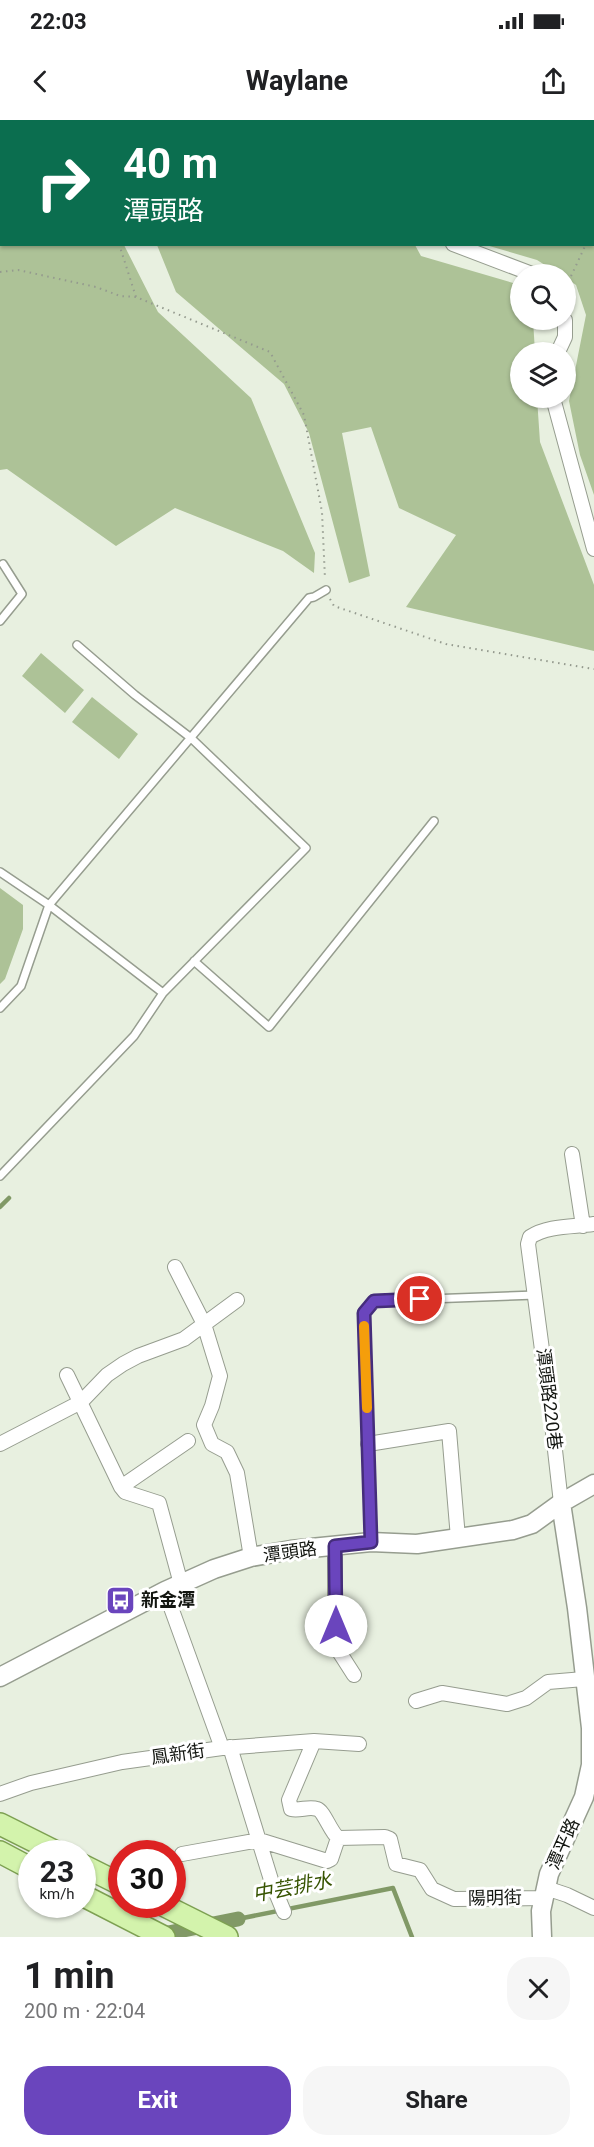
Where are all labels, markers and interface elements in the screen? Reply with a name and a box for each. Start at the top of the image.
text: 22:03 [30,9,87,34]
icon: back [24,65,57,98]
text: Waylane [246,65,348,97]
icon: share [537,65,570,98]
text: 40 m [123,139,218,188]
icon: right [24,144,102,222]
text: 潭頭路 [123,195,204,227]
map controls [510,264,576,408]
button: search [510,264,576,330]
button: layers [510,342,576,408]
pin [394,1273,445,1324]
icon: arrive [403,1282,436,1315]
street label: 潭頭路220巷 [533,1347,566,1451]
street label: 潭頭路 [262,1537,318,1566]
bus stop icon: 新金潭 [104,1584,136,1616]
place label: 新金潭 [141,1589,195,1610]
position arrow [304,1594,368,1658]
street label: 鳳新街 [150,1739,206,1768]
street label: 潭平路 [542,1815,583,1873]
speed limit sign: 30 [108,1840,186,1918]
text: 23 [40,1854,74,1889]
water label: 中芸排水 [250,1867,335,1906]
text: km/h [39,1885,75,1903]
street label: 陽明街 [468,1887,522,1908]
text: 1 min [24,1955,115,1997]
button: close [507,1957,570,2020]
text: 200 m · 22:04 [24,1999,145,2023]
button: Exit [24,2066,291,2135]
button: Share [303,2066,570,2135]

